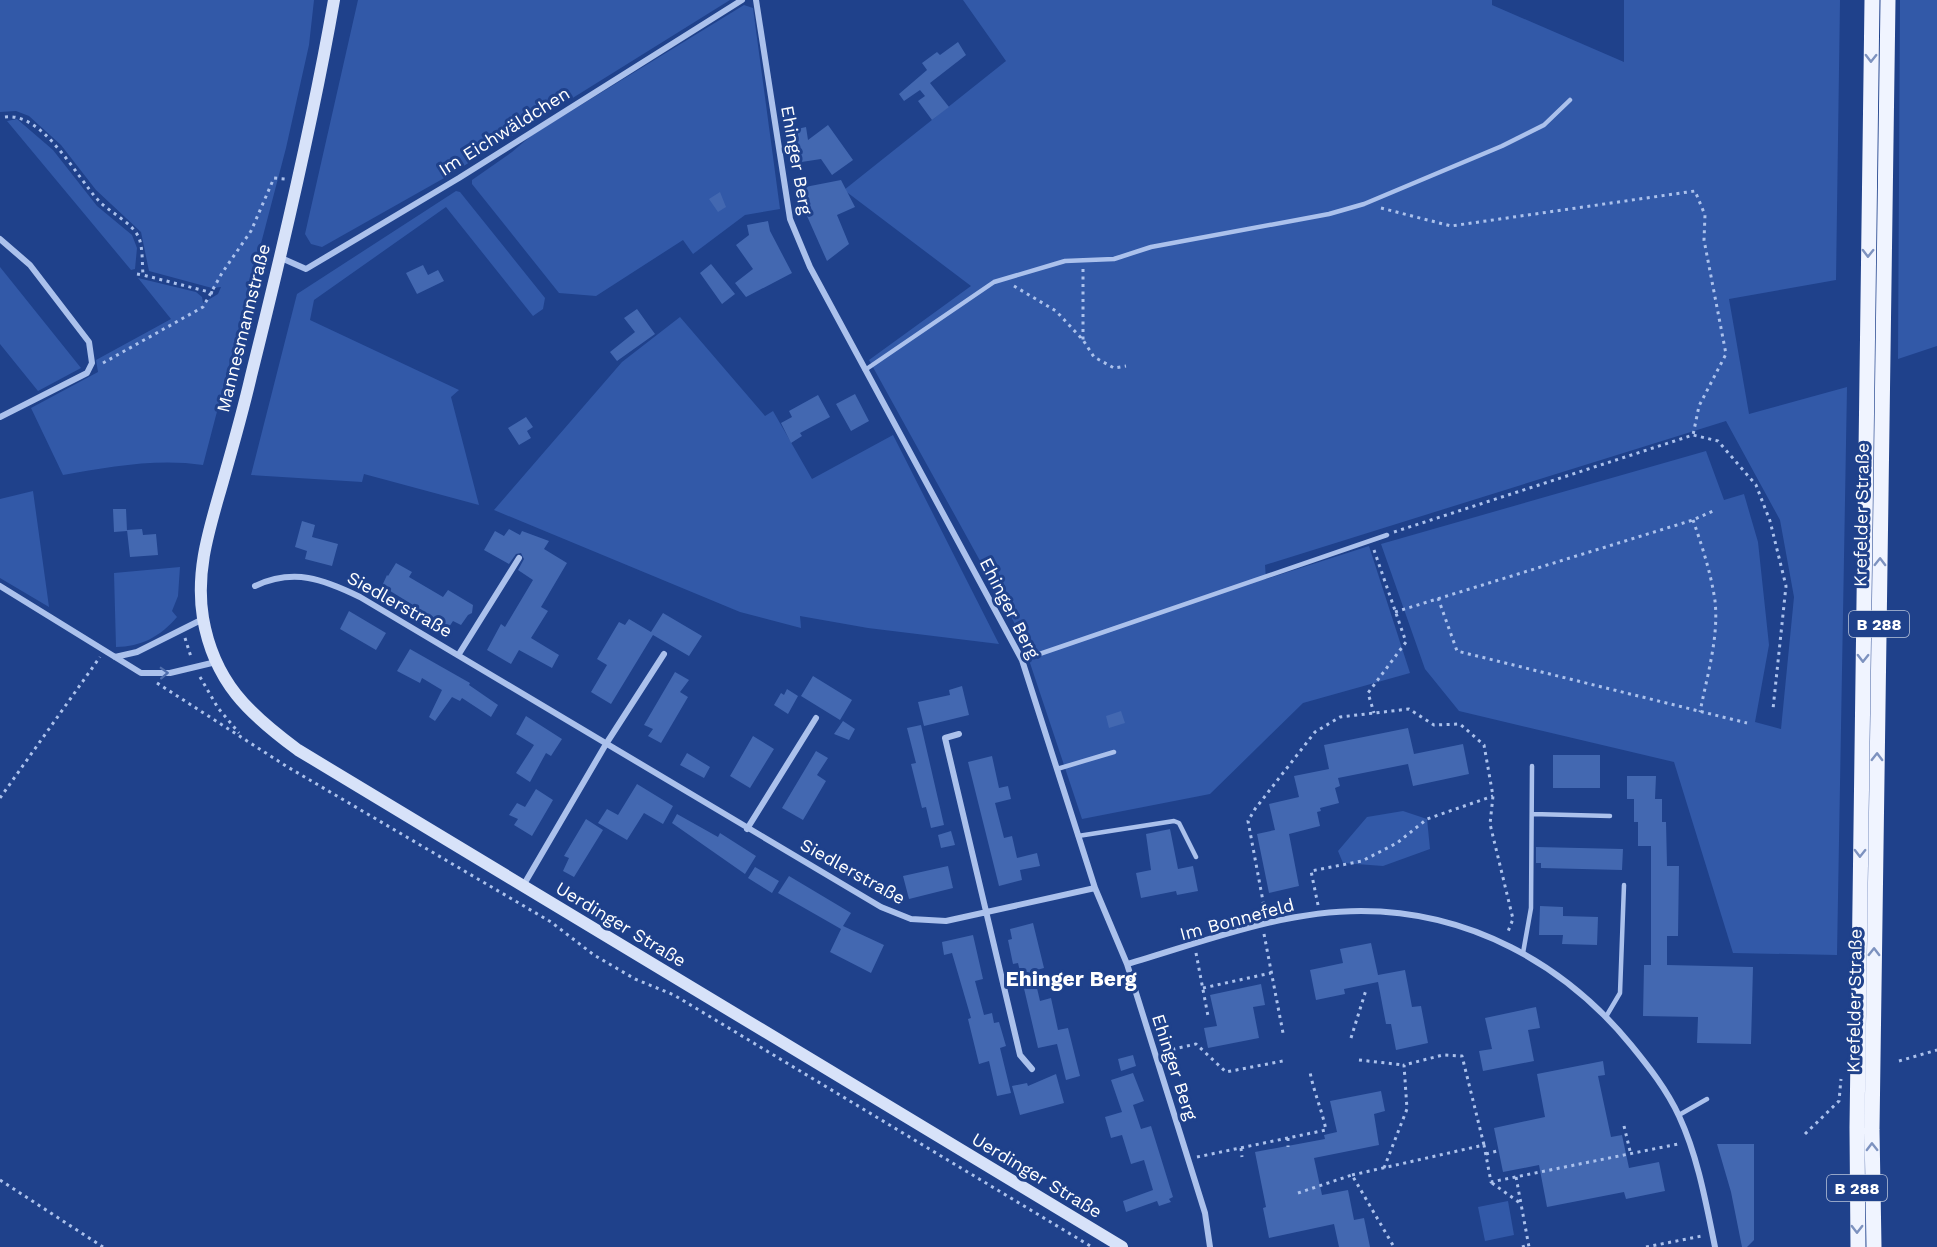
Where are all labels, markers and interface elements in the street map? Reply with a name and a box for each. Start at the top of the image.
one-way arrow [1865,54,1877,63]
street label: Im Eichwäldchen [435,82,573,180]
street label: Ehinger Berg [777,104,817,216]
street label: Mannesmannstraße [212,242,274,414]
one-way arrow [1862,249,1875,258]
street label: Krefelder Straße [1849,443,1873,587]
street label: Ehinger Berg [976,554,1045,662]
one-way arrow [1874,557,1886,566]
street label: Siedlerstraße [344,567,456,641]
road number: B 288 [1849,611,1909,637]
one-way arrow [1857,654,1869,663]
one-way arrow [159,666,168,679]
one-way arrow [1871,752,1883,761]
street label: Siedlerstraße [797,834,909,908]
one-way arrow [1854,849,1866,858]
street label: Uerdinger Straße [552,877,690,971]
street label: Im Bonnefeld [1177,894,1297,944]
street label: Krefelder Straße [1842,929,1866,1073]
one-way arrow [1868,947,1881,956]
district label: Ehinger Berg [1005,966,1137,991]
street label: Ehinger Berg [1148,1011,1202,1123]
street label: Uerdinger Straße [968,1128,1106,1222]
one-way arrow [1866,1142,1878,1151]
road number: B 288 [1827,1175,1887,1201]
one-way arrow [1851,1224,1863,1233]

